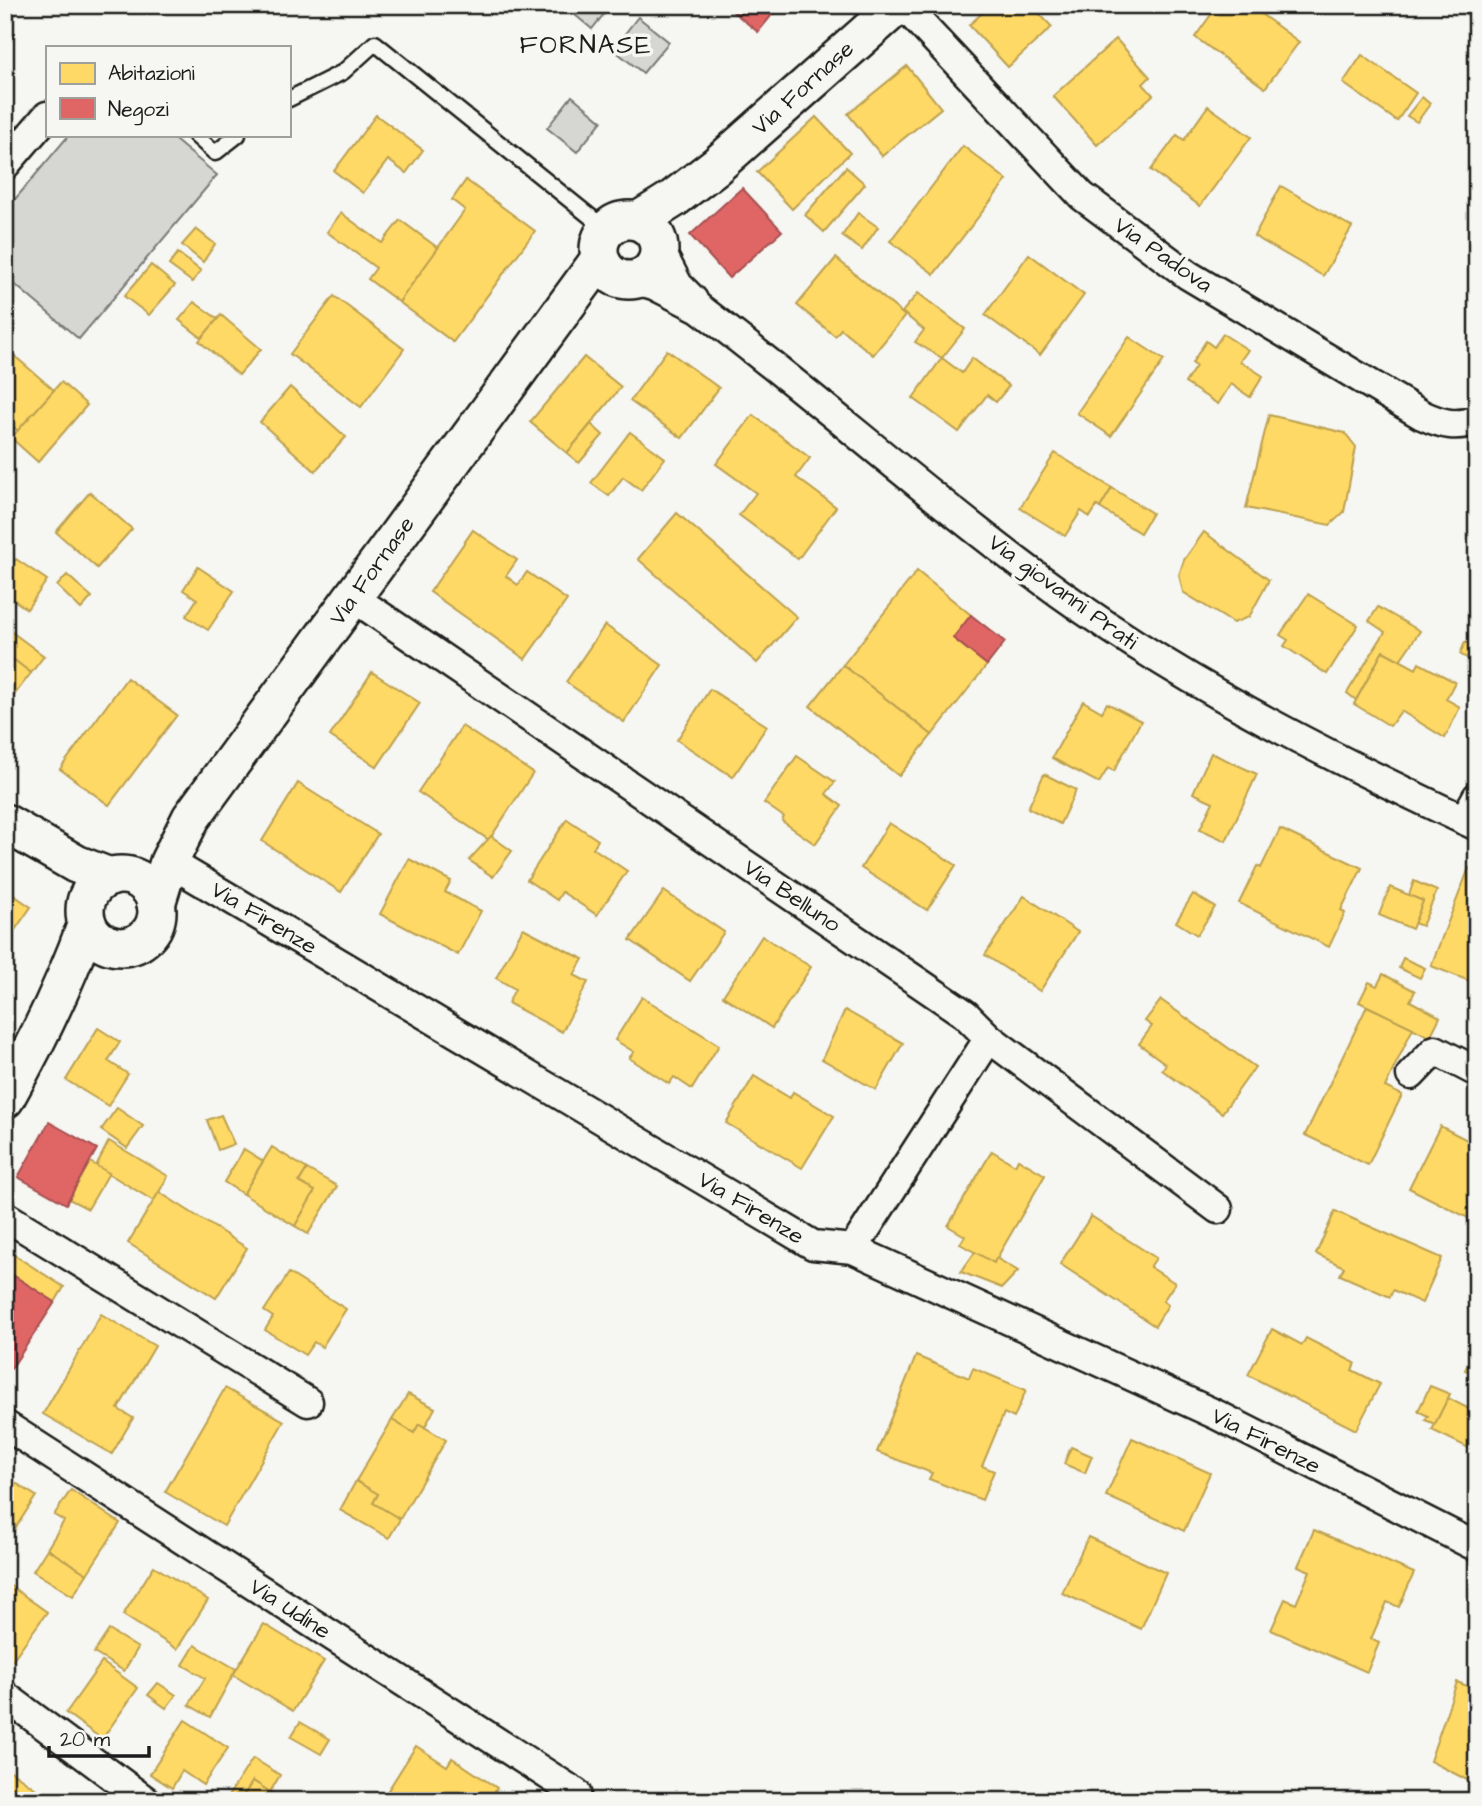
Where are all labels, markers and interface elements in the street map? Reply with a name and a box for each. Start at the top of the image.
district label: FORNASE [519,27,653,63]
street label: Via Fornase [745,33,861,143]
legend [46,46,290,136]
text: Abitazioni [108,59,195,88]
text: Negozi [108,95,169,126]
street label: Via Padova [1107,209,1219,301]
street label: Via Fornase [322,510,422,632]
street label: Via giovanni Prati [981,527,1145,658]
street label: Via Belluno [737,852,847,940]
street label: Via Firenze [205,874,323,962]
street label: Via Firenze [692,1164,810,1252]
street label: Via Firenze [1206,1400,1326,1482]
street label: Via Udine [243,1571,337,1647]
scale bar [49,1715,149,1759]
text: 20 m [60,1725,111,1754]

